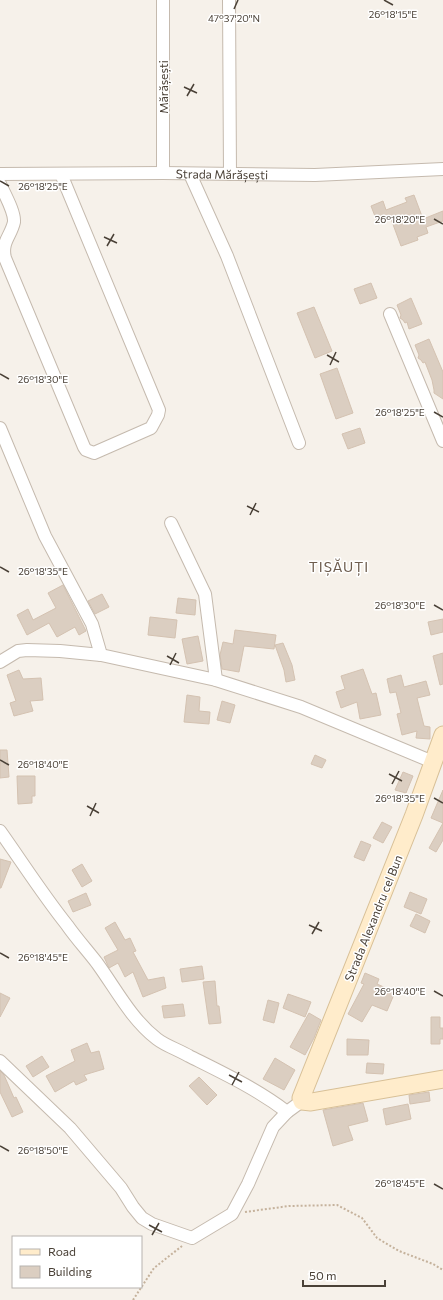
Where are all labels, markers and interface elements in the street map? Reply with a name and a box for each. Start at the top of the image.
text: 26°18'15"E [369,8,417,20]
text: 47°37'20"N [208,12,260,24]
street label: Mărășești [156,60,171,114]
street label: Strada Mărășești [176,166,268,182]
text: 26°18'25"E [18,180,68,192]
text: 26°18'20"E [375,213,425,225]
text: 26°18'30"E [18,373,68,385]
text: 26°18'25"E [375,406,425,418]
district label: TIȘĂUȚI [309,558,369,576]
text: 26°18'35"E [18,565,68,577]
text: 26°18'30"E [375,599,425,611]
text: 26°18'40"E [18,758,68,770]
text: 26°18'35"E [375,792,425,804]
street label: Strada Alexandru cel Bun [341,853,405,983]
text: 26°18'45"E [18,951,68,963]
text: 26°18'40"E [375,985,425,997]
text: 26°18'50"E [18,1144,68,1156]
text: 26°18'45"E [375,1177,425,1189]
legend [12,1236,142,1288]
text: Road [48,1244,76,1258]
scale bar [303,1262,385,1288]
text: Building [48,1264,92,1278]
text: 50 m [309,1268,337,1282]

